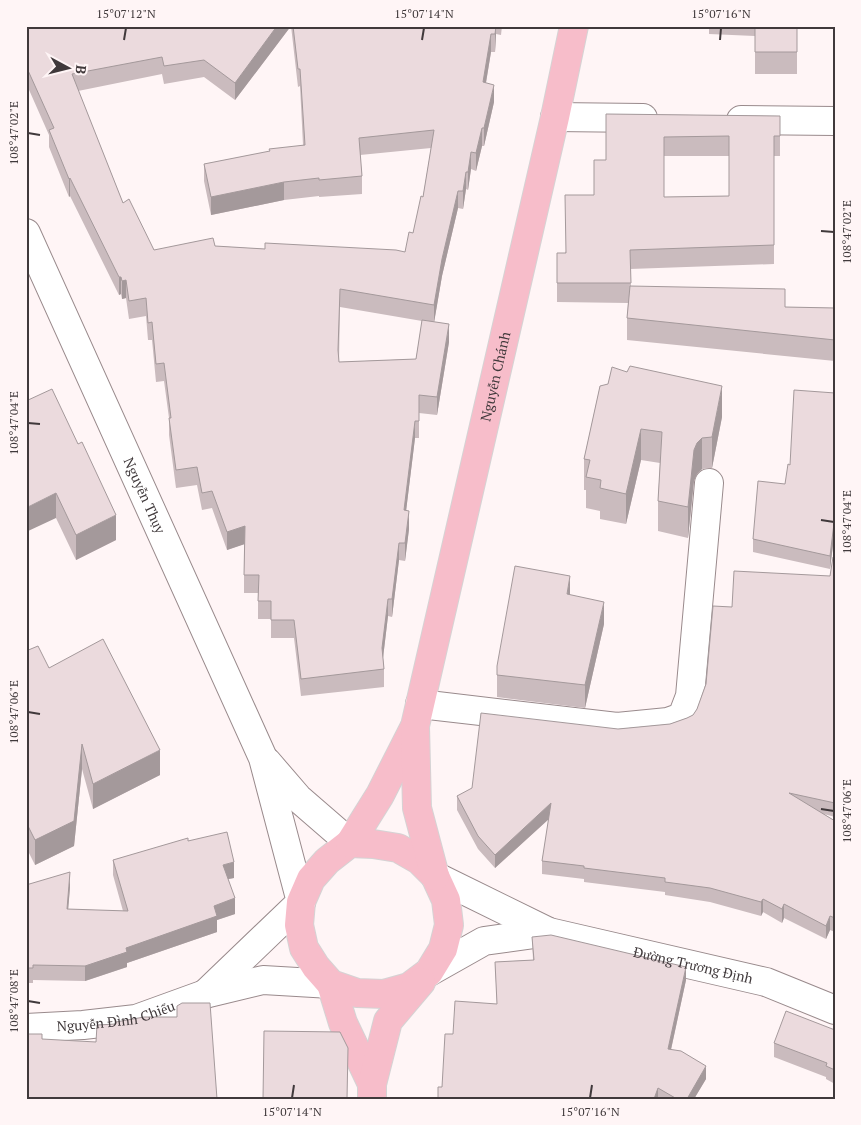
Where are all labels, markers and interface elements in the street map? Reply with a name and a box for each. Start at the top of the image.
text: 15°07'12"N [96,6,156,21]
text: 15°07'14"N [394,6,454,21]
text: 15°07'16"N [691,6,751,21]
north arrow [42,42,92,92]
text: B [71,64,91,75]
text: 108°47'02"E [6,101,21,165]
text: 108°47'02"E [839,200,854,264]
street label: Nguyễn Chánh [475,330,514,423]
text: 108°47'04"E [6,391,21,455]
street label: Nguyễn Thụy [119,454,171,537]
text: 108°47'04"E [839,490,854,554]
text: 108°47'06"E [6,680,21,744]
text: 108°47'06"E [839,779,854,843]
street label: Đường Trương Định [632,942,755,988]
text: 108°47'08"E [6,969,21,1033]
street label: Nguyễn Đình Chiểu [56,996,177,1035]
text: 15°07'14"N [262,1104,322,1119]
text: 15°07'16"N [560,1104,620,1119]

